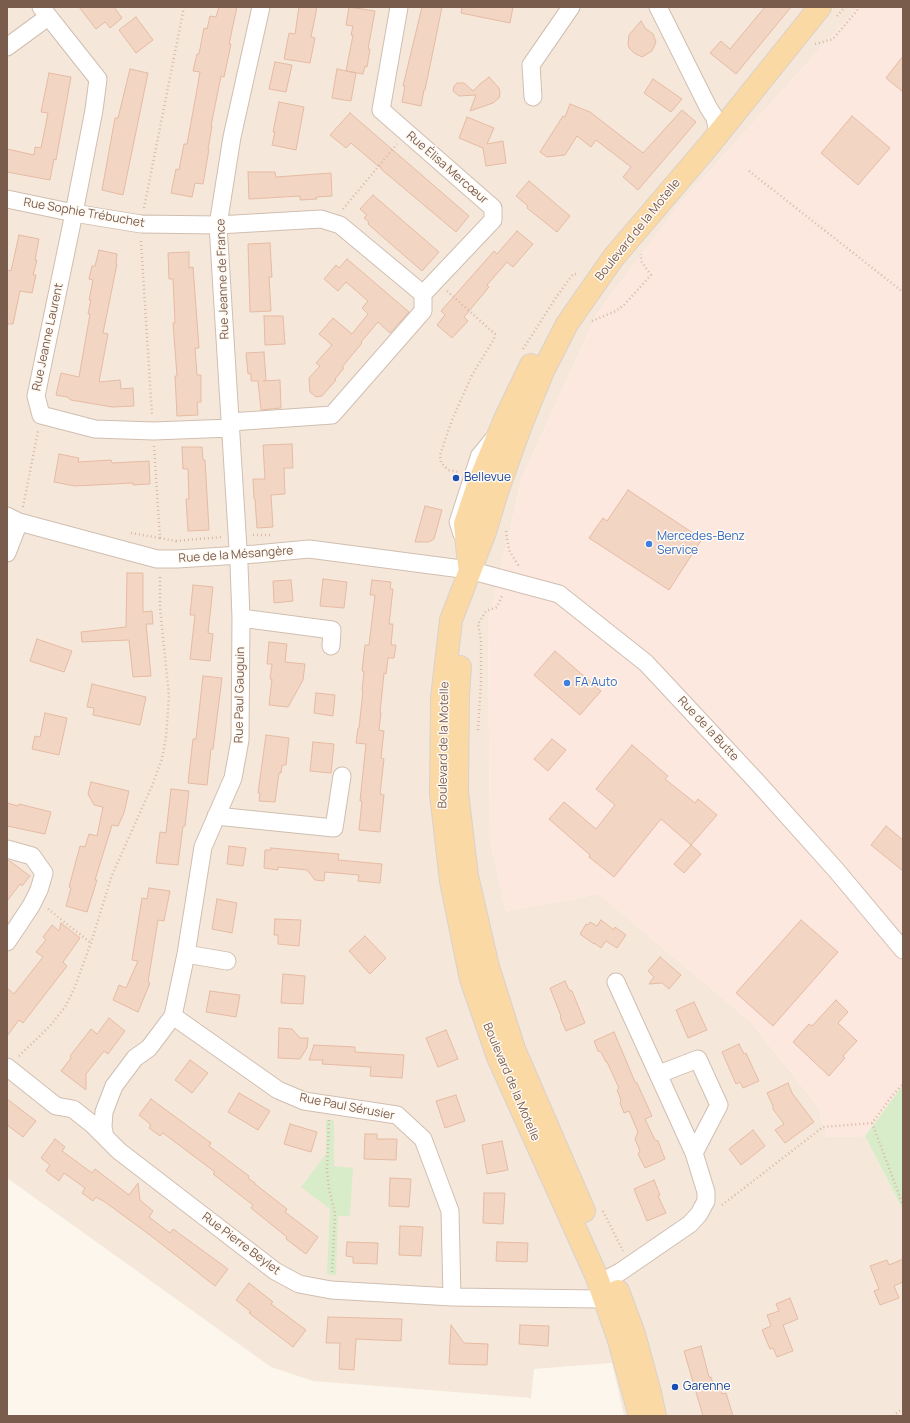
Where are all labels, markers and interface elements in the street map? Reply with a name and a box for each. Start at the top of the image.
street label: Rue Élisa Mercœur [403,129,491,207]
street label: Boulevard de la Motelle [592,176,684,284]
street label: Rue Sophie Trébuchet [22,195,146,231]
street label: Rue Jeanne de France [214,218,232,340]
street label: Rue Jeanne Laurent [30,282,66,392]
place label: Bellevue [464,471,511,485]
marker: Bellevue [451,473,461,483]
place label: Mercedes-Benz Service [657,530,745,558]
marker: Mercedes-Benz Service [644,539,654,549]
street label: Rue de la Mésangère [178,544,294,566]
street label: Rue Paul Gauguin [232,647,248,743]
place label: FA Auto [575,676,617,690]
marker: FA Auto [562,678,572,688]
street label: Boulevard de la Motelle [436,681,452,809]
street label: Rue de la Butte [674,694,742,764]
street label: Boulevard de la Motelle [480,1021,542,1143]
street label: Rue Paul Sérusier [298,1091,396,1123]
street label: Rue Pierre Beylet [199,1210,283,1278]
place label: Garenne [683,1380,730,1394]
marker: Garenne [670,1382,680,1392]

